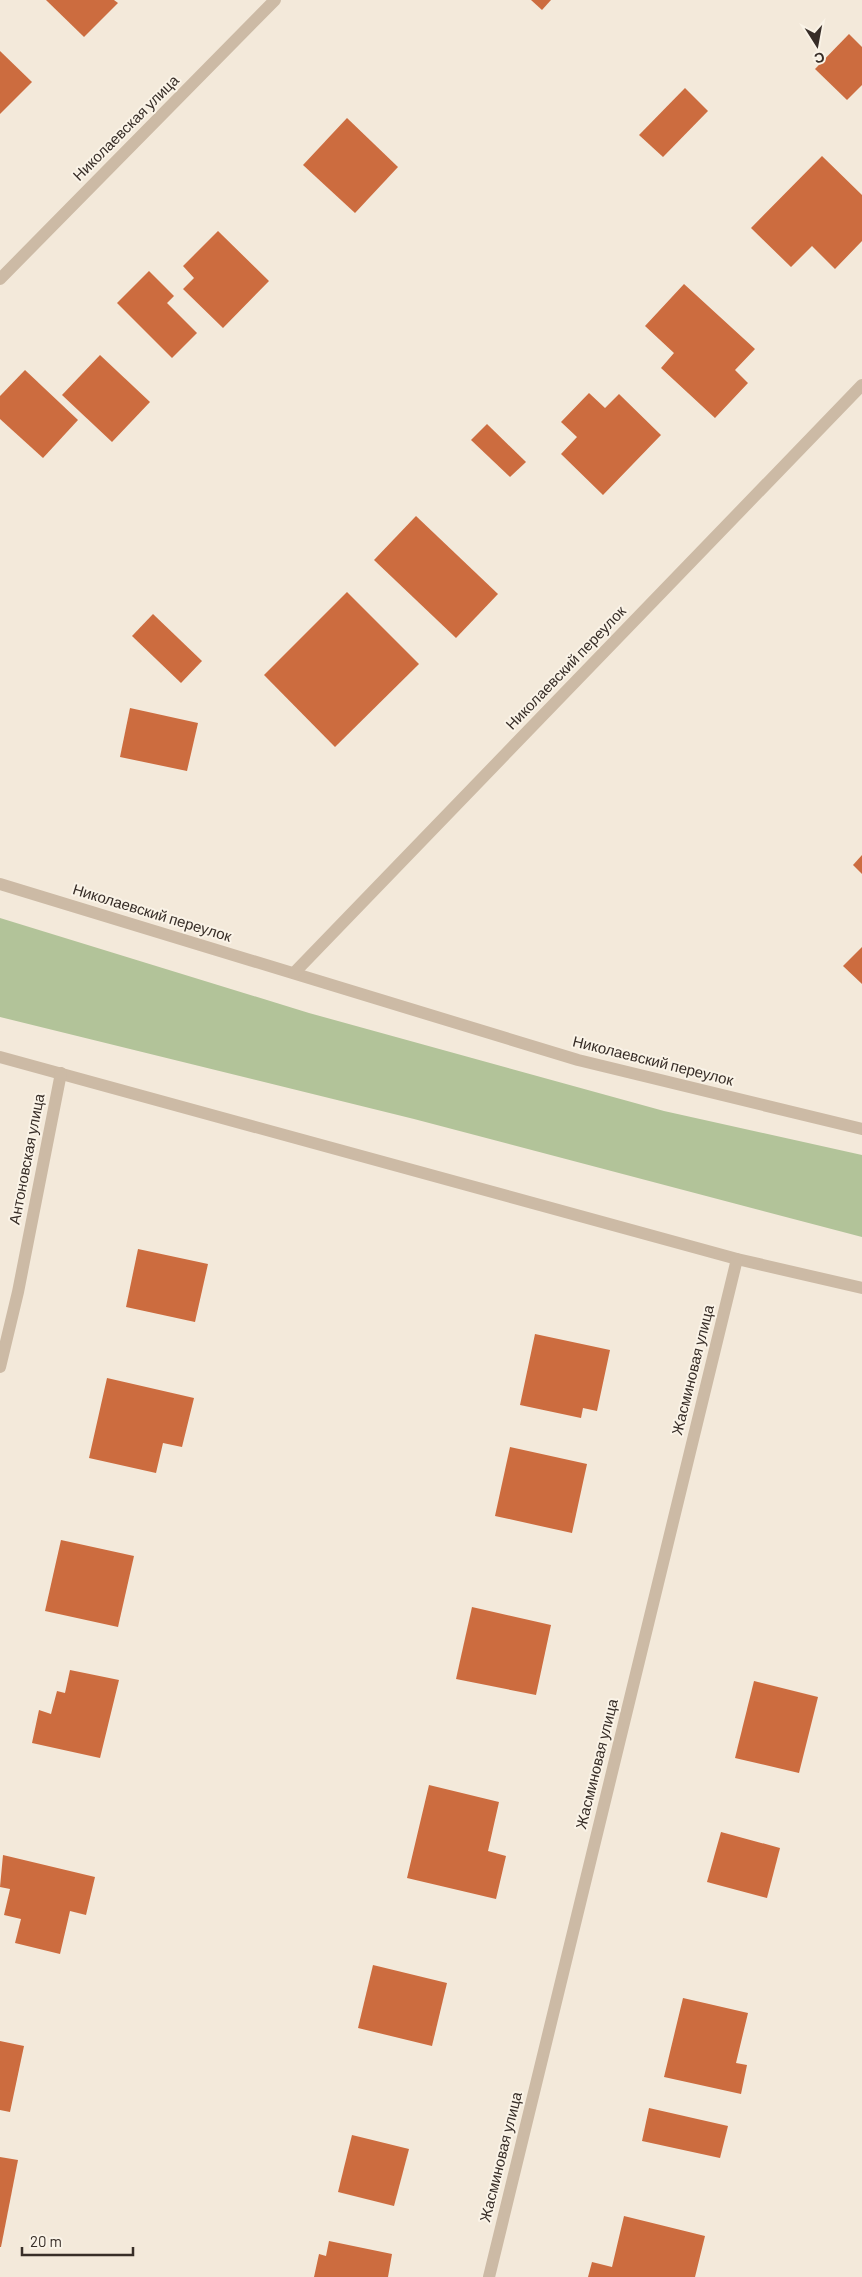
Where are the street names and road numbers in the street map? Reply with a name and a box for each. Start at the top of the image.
street label: Николаевская улица [69,70,182,184]
street label: Николаевский переулок [501,601,629,733]
street label: Николаевский переулок [71,879,234,945]
street label: Николаевский переулок [571,1031,736,1089]
street label: Антоновская улица [5,1091,48,1226]
street label: Жасминовая улица [667,1302,717,1437]
street label: Жасминовая улица [571,1696,621,1831]
street label: Жасминовая улица [475,2089,525,2224]

